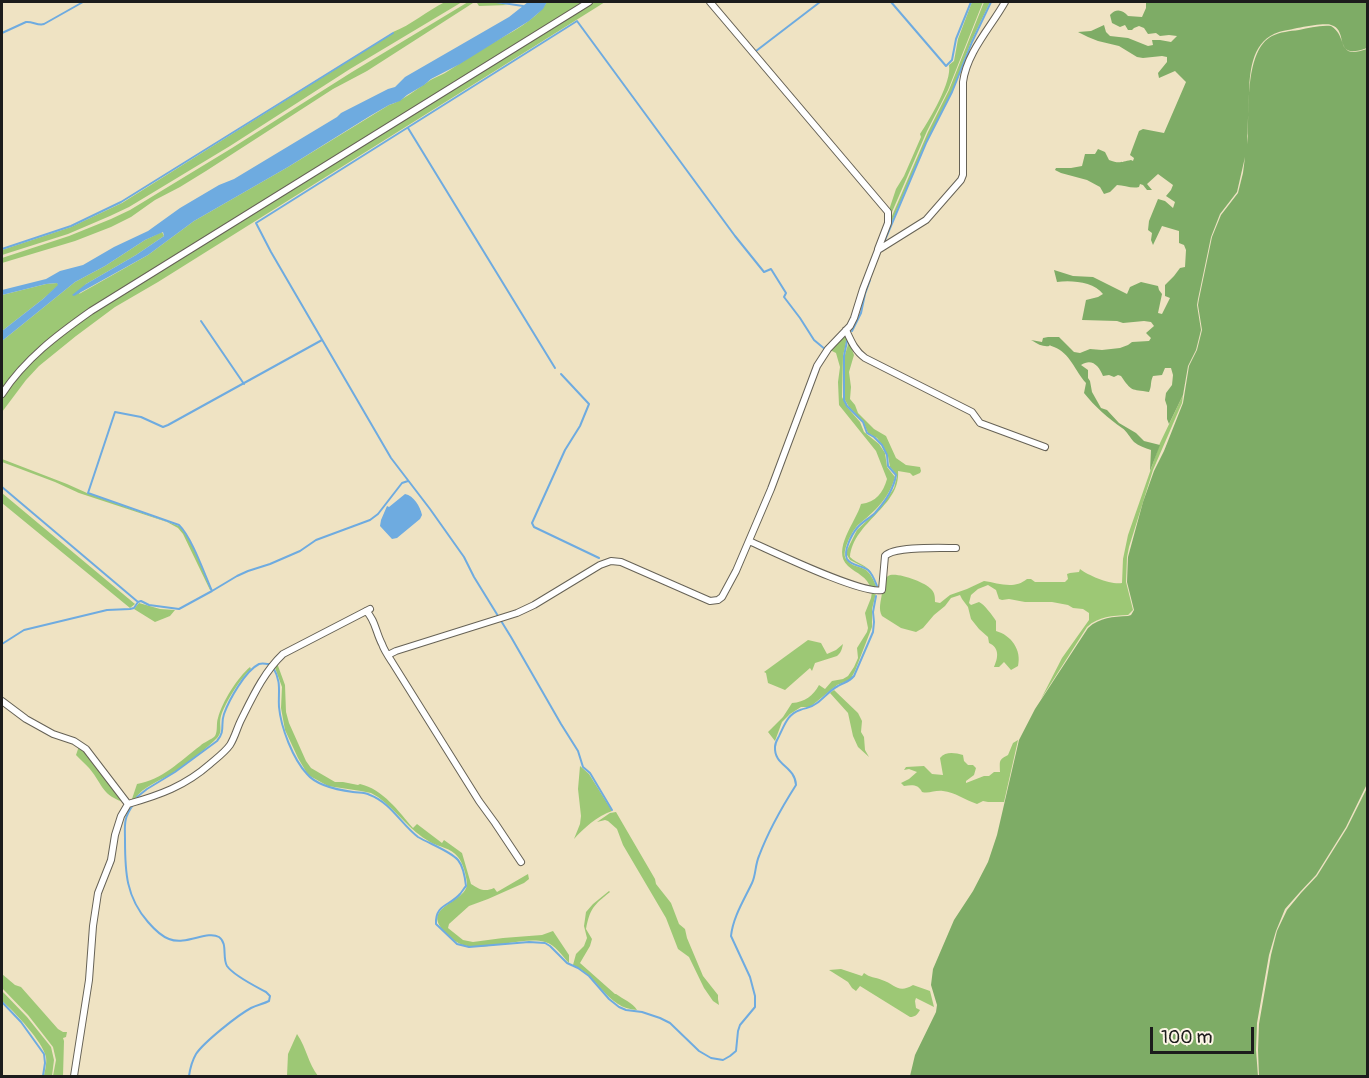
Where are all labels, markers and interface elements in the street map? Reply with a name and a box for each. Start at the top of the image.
scale bar [1153,1015,1256,1053]
text: 100 m [1161,1026,1213,1049]

